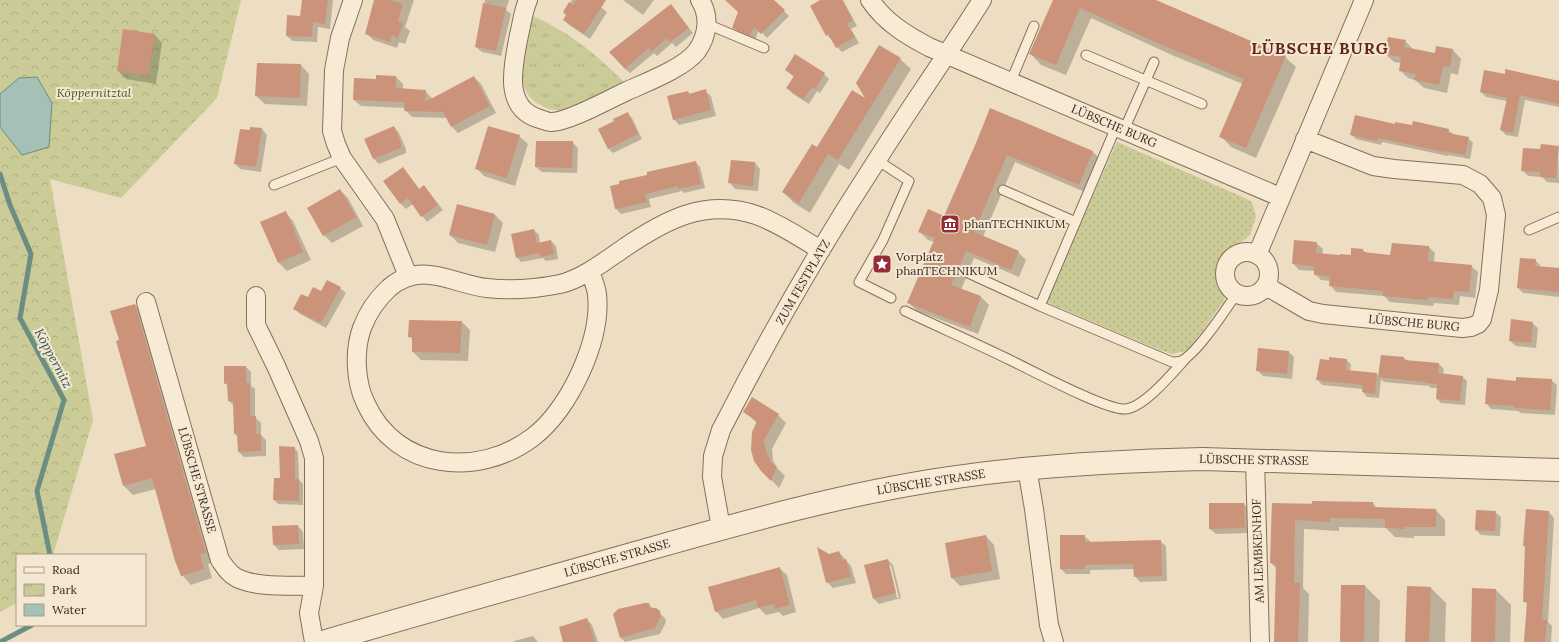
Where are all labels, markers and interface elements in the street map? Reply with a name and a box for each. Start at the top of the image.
district label: LÜBSCHE BURG [1251,38,1389,58]
park label: Köppernitztal [57,85,132,100]
street label: LÜBSCHE BURG [1069,101,1159,150]
museum icon: phanTECHNIKUM [939,213,961,235]
place label: phanTECHNIKUM [964,216,1066,231]
street label: ZUM FESTPLATZ [772,237,833,327]
place label: Vorplatz phanTECHNIKUM [895,249,998,278]
place icon: Vorplatz phanTECHNIKUM [871,253,893,275]
street label: LÜBSCHE BURG [1368,311,1460,334]
water label: Köppernitz [31,325,76,391]
street label: LÜBSCHE STRASSE [175,425,220,535]
street label: LÜBSCHE STRASSE [1199,451,1309,468]
street label: LÜBSCHE STRASSE [876,466,986,497]
street label: AM LEMBKENHOF [1248,498,1267,605]
street label: LÜBSCHE STRASSE [562,535,672,580]
legend [16,554,146,626]
text: Road [52,562,80,577]
text: Park [52,582,78,597]
text: Water [52,602,87,617]

